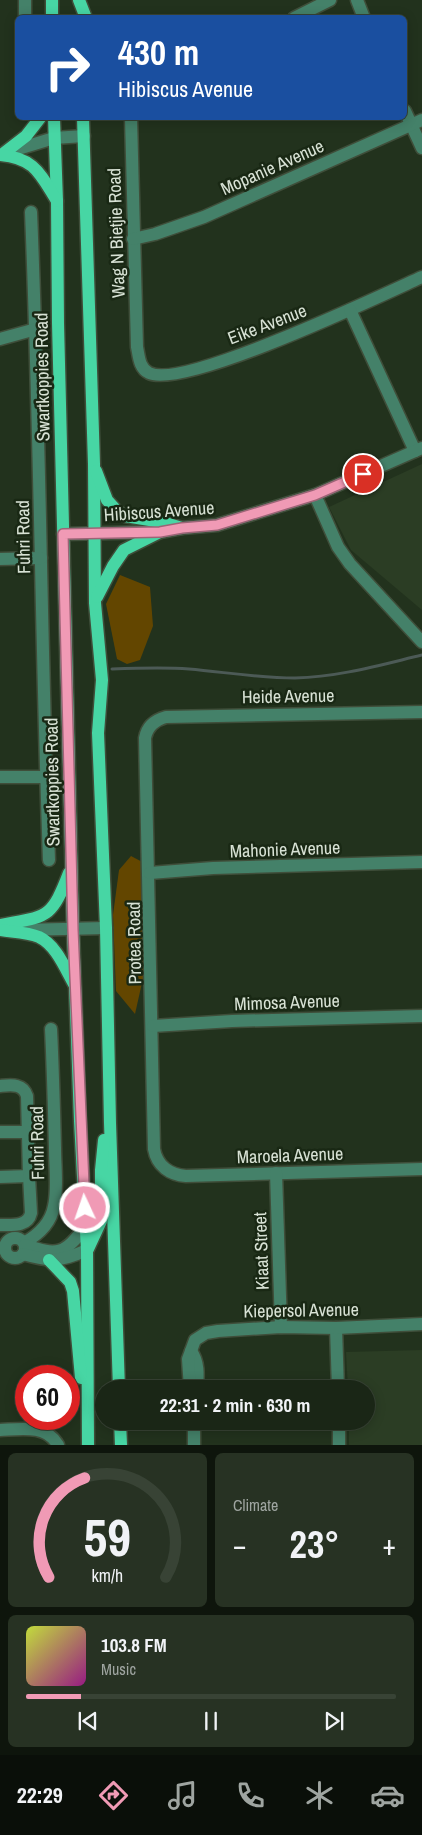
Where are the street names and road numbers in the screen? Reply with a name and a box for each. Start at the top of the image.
street label: Mopanie Avenue [216,133,328,201]
street label: Wag N Bietjie Road [101,168,131,298]
street label: Eike Avenue [224,298,310,350]
street label: Swartkoppies Road [28,312,56,442]
street label: Hibiscus Avenue [103,495,215,527]
street label: Fuhri Road [10,500,36,574]
street label: Heide Avenue [242,683,334,709]
street label: Swartkoppies Road [38,717,66,847]
street label: Mahonie Avenue [229,835,341,863]
street label: Protea Road [121,901,147,985]
street label: Mimosa Avenue [234,988,340,1016]
street label: Fuhri Road [24,1106,50,1180]
street label: Maroela Avenue [236,1141,344,1169]
street label: Kiaat Street [247,1212,275,1290]
street label: Kiepersol Avenue [243,1296,359,1324]

